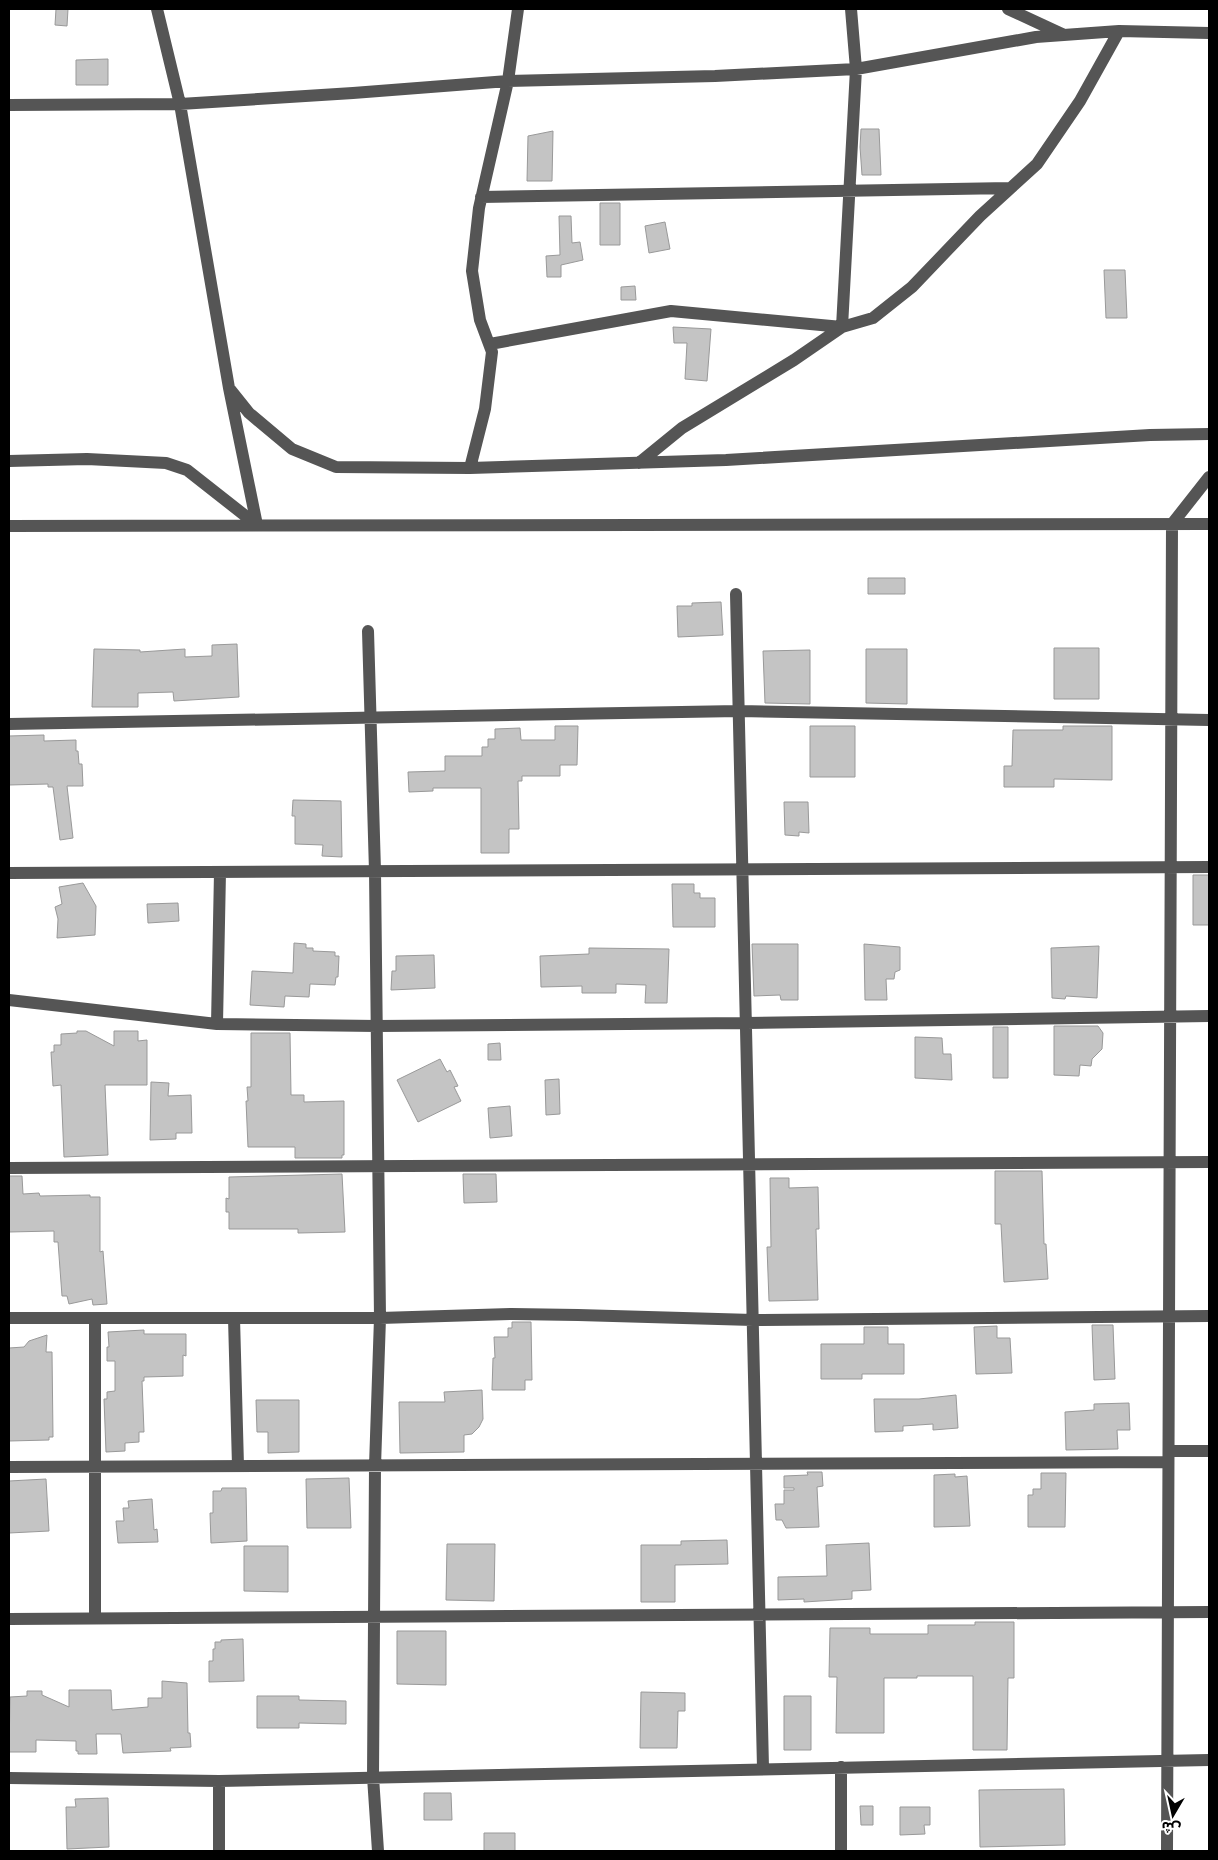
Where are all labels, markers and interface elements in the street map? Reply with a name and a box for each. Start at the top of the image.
north arrow [1148,1790,1198,1840]
text: ش [1160,1818,1182,1837]

